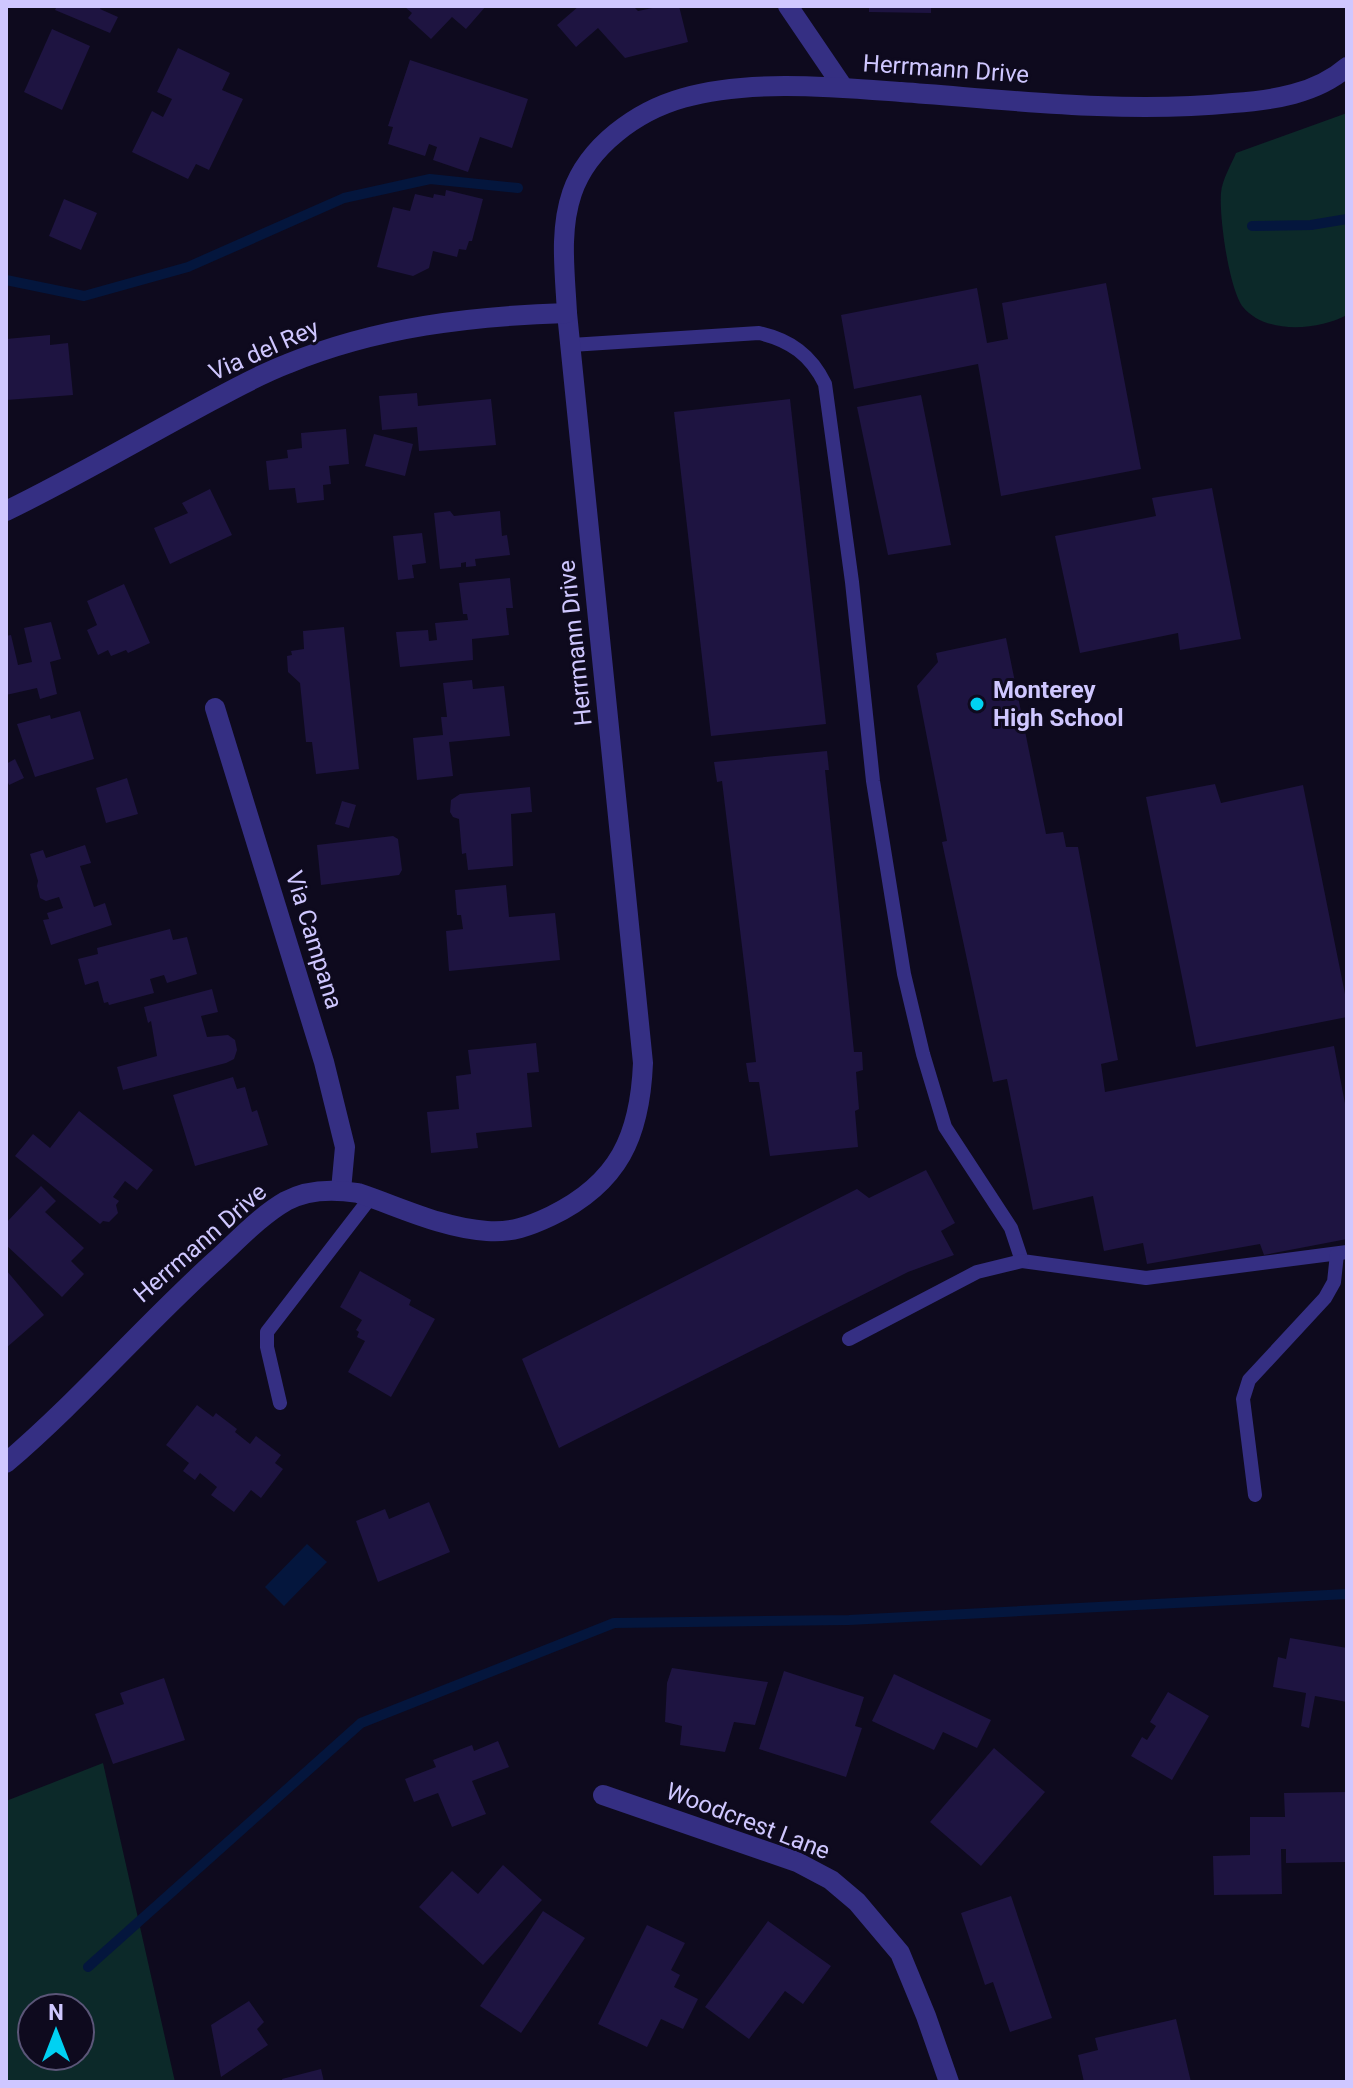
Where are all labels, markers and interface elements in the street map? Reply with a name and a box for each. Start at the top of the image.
street label: Herrmann Drive [862,49,1030,89]
street label: Via del Rey [205,313,324,387]
street label: Herrmann Drive [552,559,598,727]
place label: Monterey High School [993,676,1124,732]
marker: Monterey High School [968,695,986,713]
street label: Via Campana [280,868,348,1012]
street label: Herrmann Drive [128,1178,272,1308]
street label: Woodcrest Lane [662,1777,834,1865]
north arrow [16,1992,96,2072]
text: N [48,2000,64,2025]

